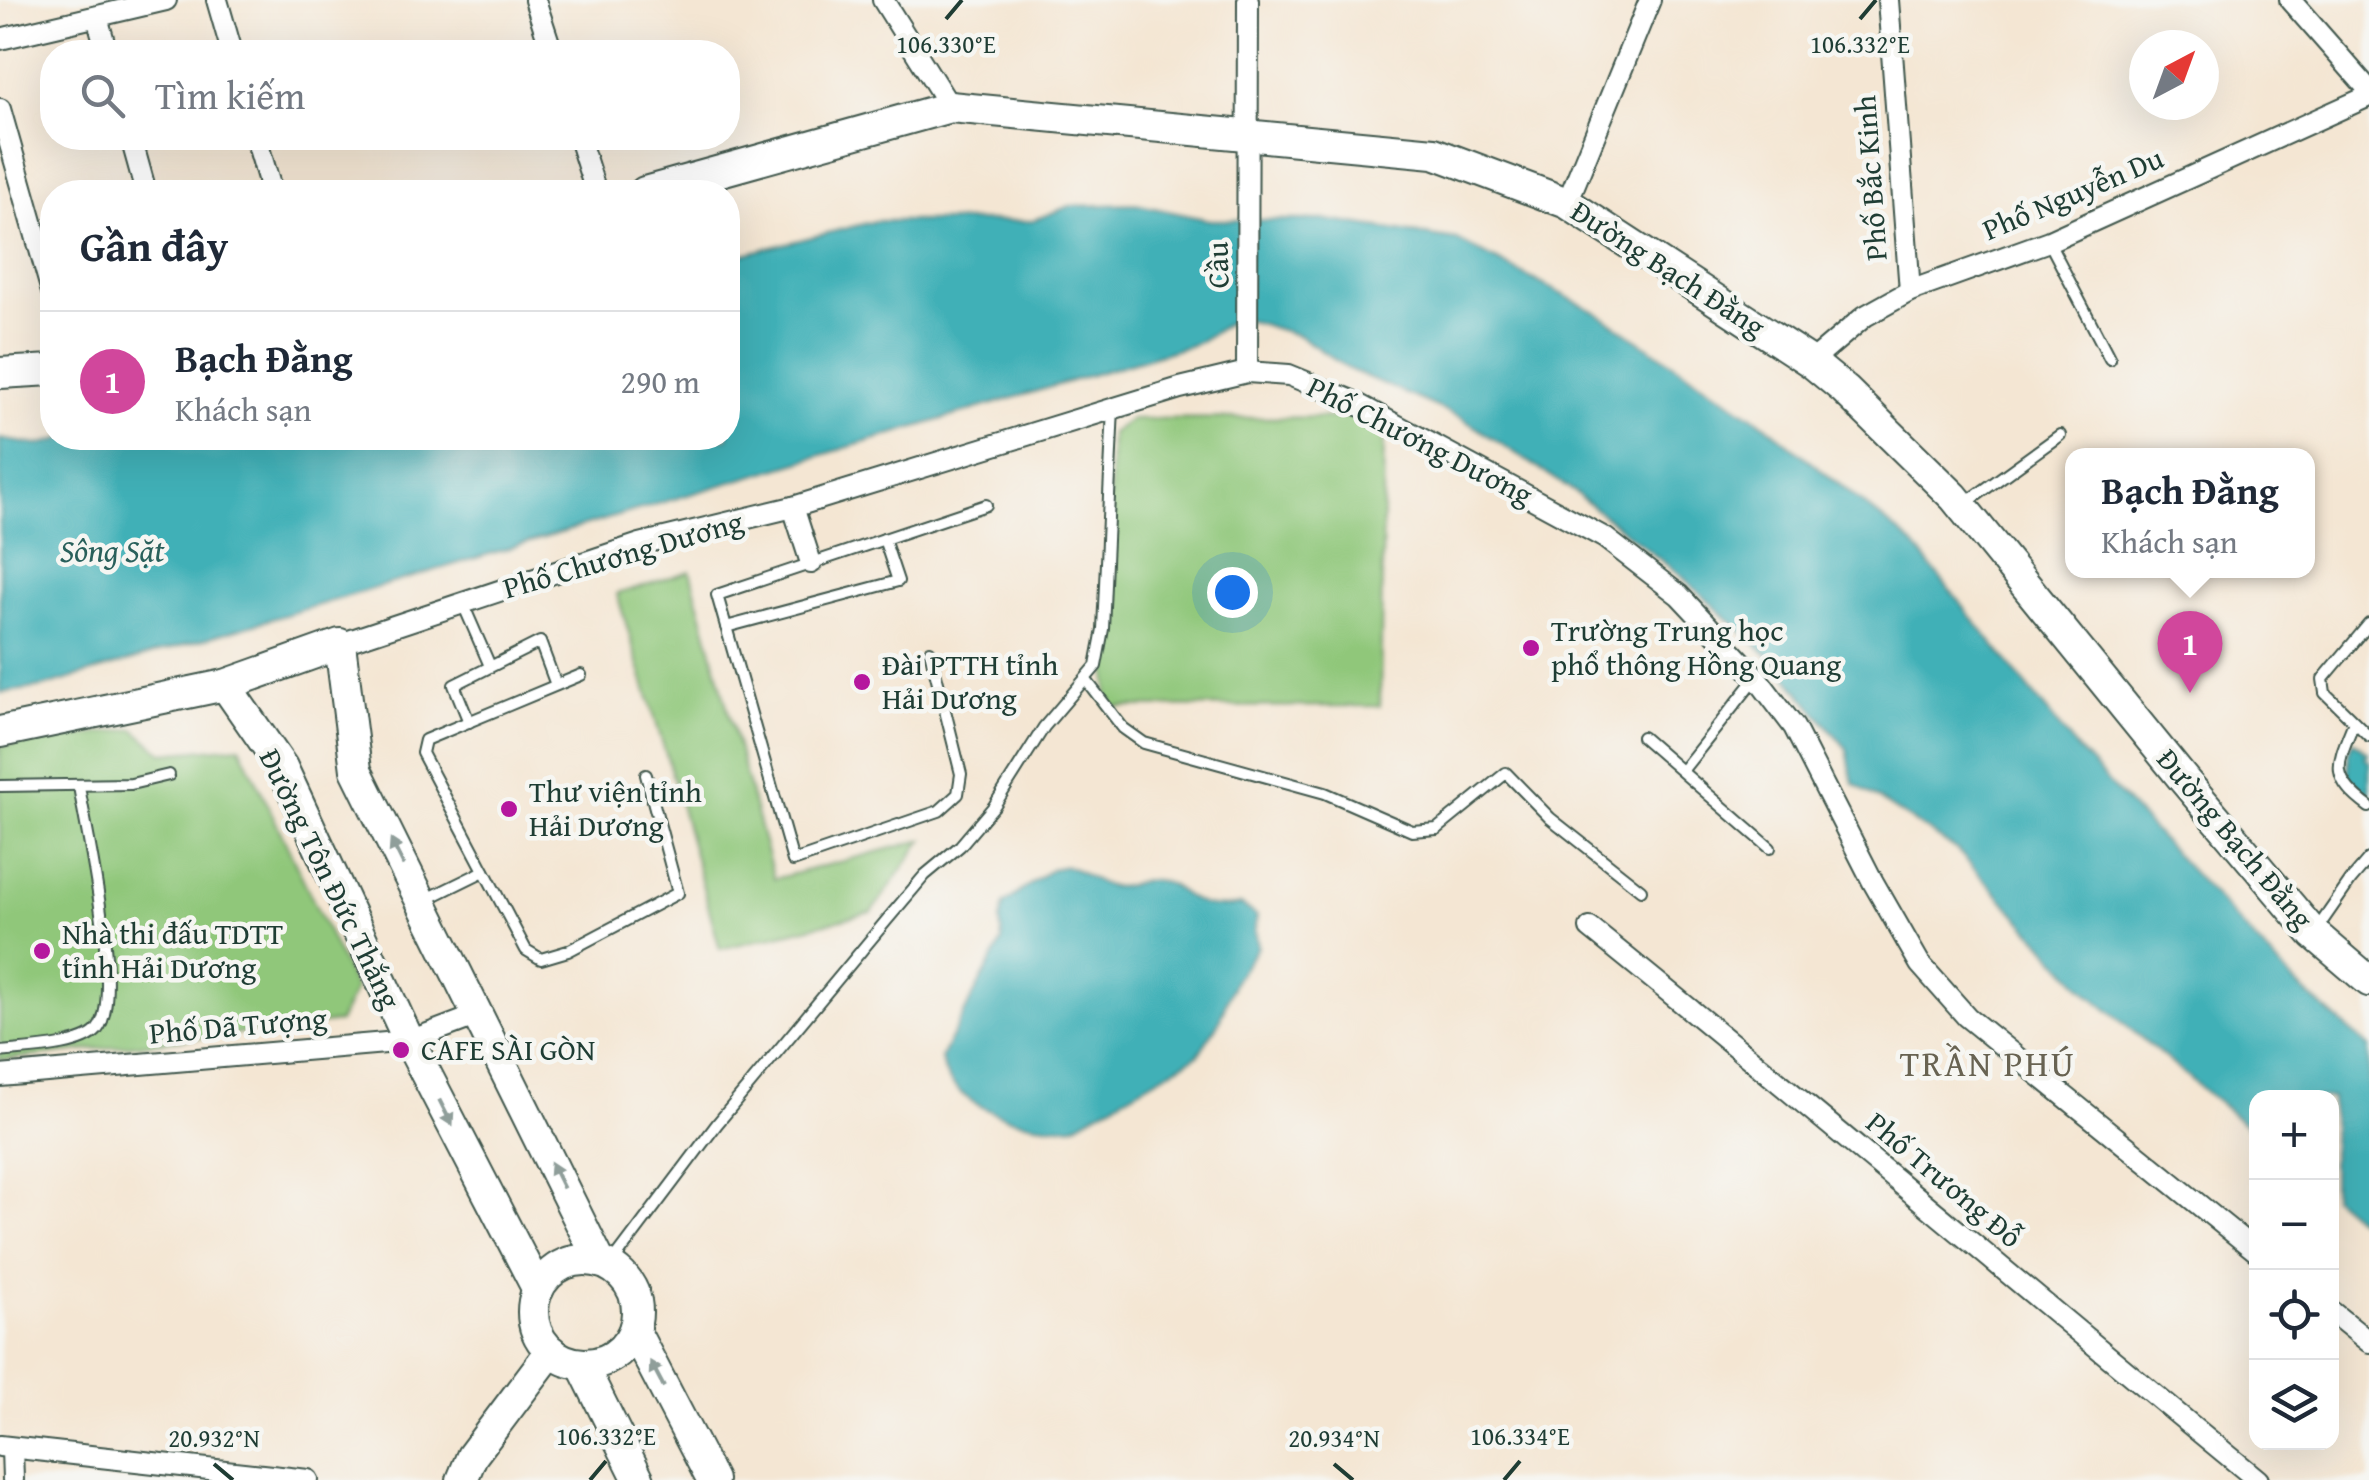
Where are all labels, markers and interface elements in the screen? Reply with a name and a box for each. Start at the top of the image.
text: 106.330°E [896,26,996,62]
text: 106.332°E [1810,26,1910,62]
north arrow [2129,30,2219,120]
search box [40,40,740,150]
text: Tìm kiếm [155,67,305,123]
icon: search [75,68,130,123]
street label: Phố Bắc Kinh [1842,94,1898,262]
street label: Phố Nguyễn Du [1975,135,2171,251]
street label: Đường Bạch Đằng [1563,189,1774,348]
text: Gần đây [80,215,228,276]
street label: Cầu [1195,241,1239,289]
text: Bạch Đằng [175,330,352,386]
text: 1 [104,358,121,405]
text: 290 m [621,358,700,405]
street label: Phố Chương Dương [1300,364,1541,516]
text: Khách sạn [175,386,312,433]
popup [2065,448,2315,578]
text: Bạch Đằng [2101,462,2279,518]
street label: Phố Chương Dương [498,499,748,609]
text: Khách sạn [2101,518,2238,565]
water label: Sông Sặt [60,527,165,574]
your location [1207,567,1258,618]
place label: Trường Trung học phổ thông Hồng Quang [1551,608,1841,686]
pin: 1 [2158,610,2222,693]
marker: Trường Trung học phổ thông Hồng Quang [1520,637,1542,659]
place label: Đài PTTH tỉnh Hải Dương [882,642,1059,720]
marker: Đài PTTH tỉnh Hải Dương [851,671,873,693]
street label: Đường Bạch Đằng [2147,738,2325,938]
street label: Đường Tôn Đức Thắng [249,741,413,1016]
place label: Thư viện tỉnh Hải Dương [529,769,702,847]
marker: Thư viện tỉnh Hải Dương [498,798,520,820]
one-way arrow [389,838,406,867]
place label: Nhà thi đấu TDTT tỉnh Hải Dương [62,911,284,989]
marker: Nhà thi đấu TDTT tỉnh Hải Dương [31,940,53,962]
street label: Phố Dã Tượng [147,995,329,1055]
place label: CAFE SÀI GÒN [421,1027,595,1071]
district label: TRẦN PHÚ [1900,1038,2076,1089]
marker: CAFE SÀI GÒN [390,1039,412,1061]
map controls [2249,1090,2339,1450]
button: + [2249,1090,2339,1180]
one-way arrow [437,1098,454,1127]
street label: Phố Trương Đỗ [1857,1101,2032,1258]
one-way arrow [548,1160,565,1189]
button: − [2249,1180,2339,1270]
button: locate [2249,1270,2339,1360]
one-way arrow [649,1359,666,1388]
button: layers [2249,1360,2339,1450]
text: 106.332°E [556,1418,656,1454]
text: 106.334°E [1470,1418,1570,1454]
text: 20.932°N [168,1420,260,1456]
text: 20.934°N [1288,1420,1380,1456]

